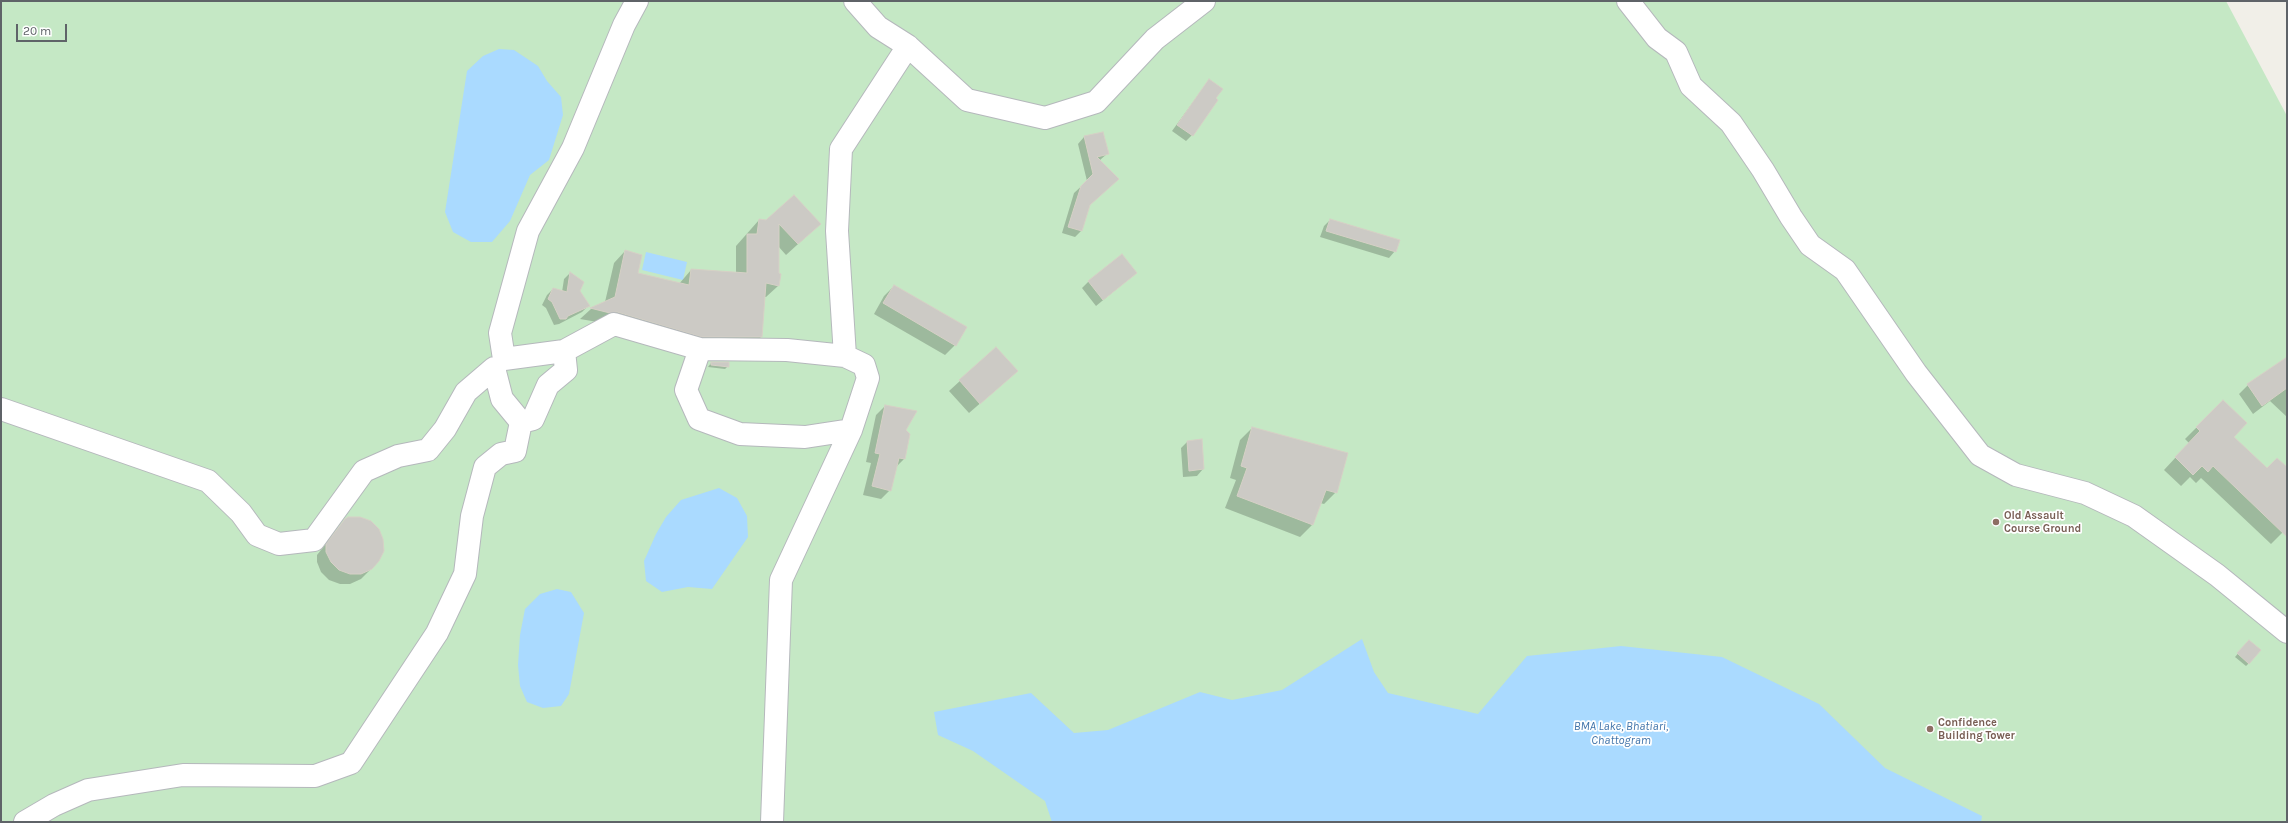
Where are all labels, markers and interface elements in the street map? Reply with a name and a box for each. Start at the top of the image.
scale bar [18,16,69,42]
text: 20 m [23,24,51,38]
place label: Old Assault Course Ground [2004,509,2081,535]
marker: Old Assault Course Ground [1991,517,2001,527]
place label: Confidence Building Tower [1938,716,2015,742]
water label: BMA Lake, Bhatiari, Chattogram [1574,720,1668,748]
marker: Confidence Building Tower [1925,724,1935,734]

